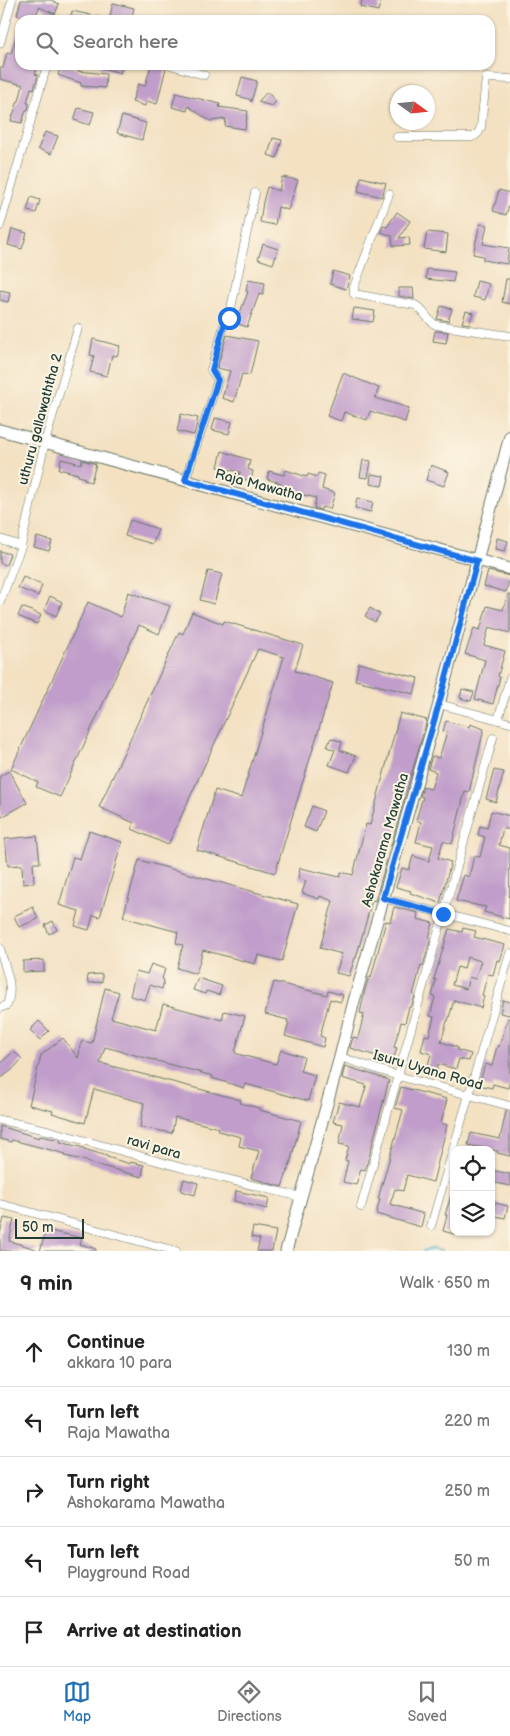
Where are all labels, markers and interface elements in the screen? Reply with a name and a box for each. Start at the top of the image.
search box [15,15,495,70]
icon: search [33,29,61,57]
text: Search here [73,31,178,54]
north arrow [390,85,435,130]
route start [218,307,241,330]
street label: uthuru gallawaththa 2 [14,351,66,487]
street label: Raja Mawatha [213,465,305,505]
street label: Ashokarama Mawatha [358,771,412,909]
route end [432,903,455,926]
street label: Isuru Uyana Road [371,1046,485,1094]
street label: ravi para [125,1131,183,1163]
map controls [450,1146,495,1236]
button: locate [450,1146,495,1191]
button: layers [450,1191,495,1236]
scale bar [15,1216,84,1239]
text: 50 m [22,1219,54,1236]
text: 9 min [20,1271,73,1296]
text: Walk · 650 m [400,1274,490,1293]
text: Continue [67,1331,145,1354]
icon: ahead [20,1338,48,1366]
text: 130 m [447,1342,490,1361]
text: akkara 10 para [67,1354,172,1373]
text: Turn left [67,1401,139,1424]
icon: left [20,1408,48,1436]
text: 220 m [444,1412,490,1431]
text: Raja Mawatha [67,1424,170,1443]
text: Turn right [67,1471,150,1494]
icon: right [20,1478,48,1506]
text: 250 m [444,1482,490,1501]
text: Ashokarama Mawatha [67,1494,225,1513]
text: Turn left [67,1541,139,1564]
icon: left [20,1548,48,1576]
text: 50 m [454,1552,490,1571]
text: Playground Road [67,1564,190,1583]
icon: arrive [20,1618,48,1646]
text: Arrive at destination [67,1620,242,1643]
tab: Map [63,1678,91,1725]
tab: Directions [217,1678,282,1725]
tab: Saved [408,1678,447,1725]

